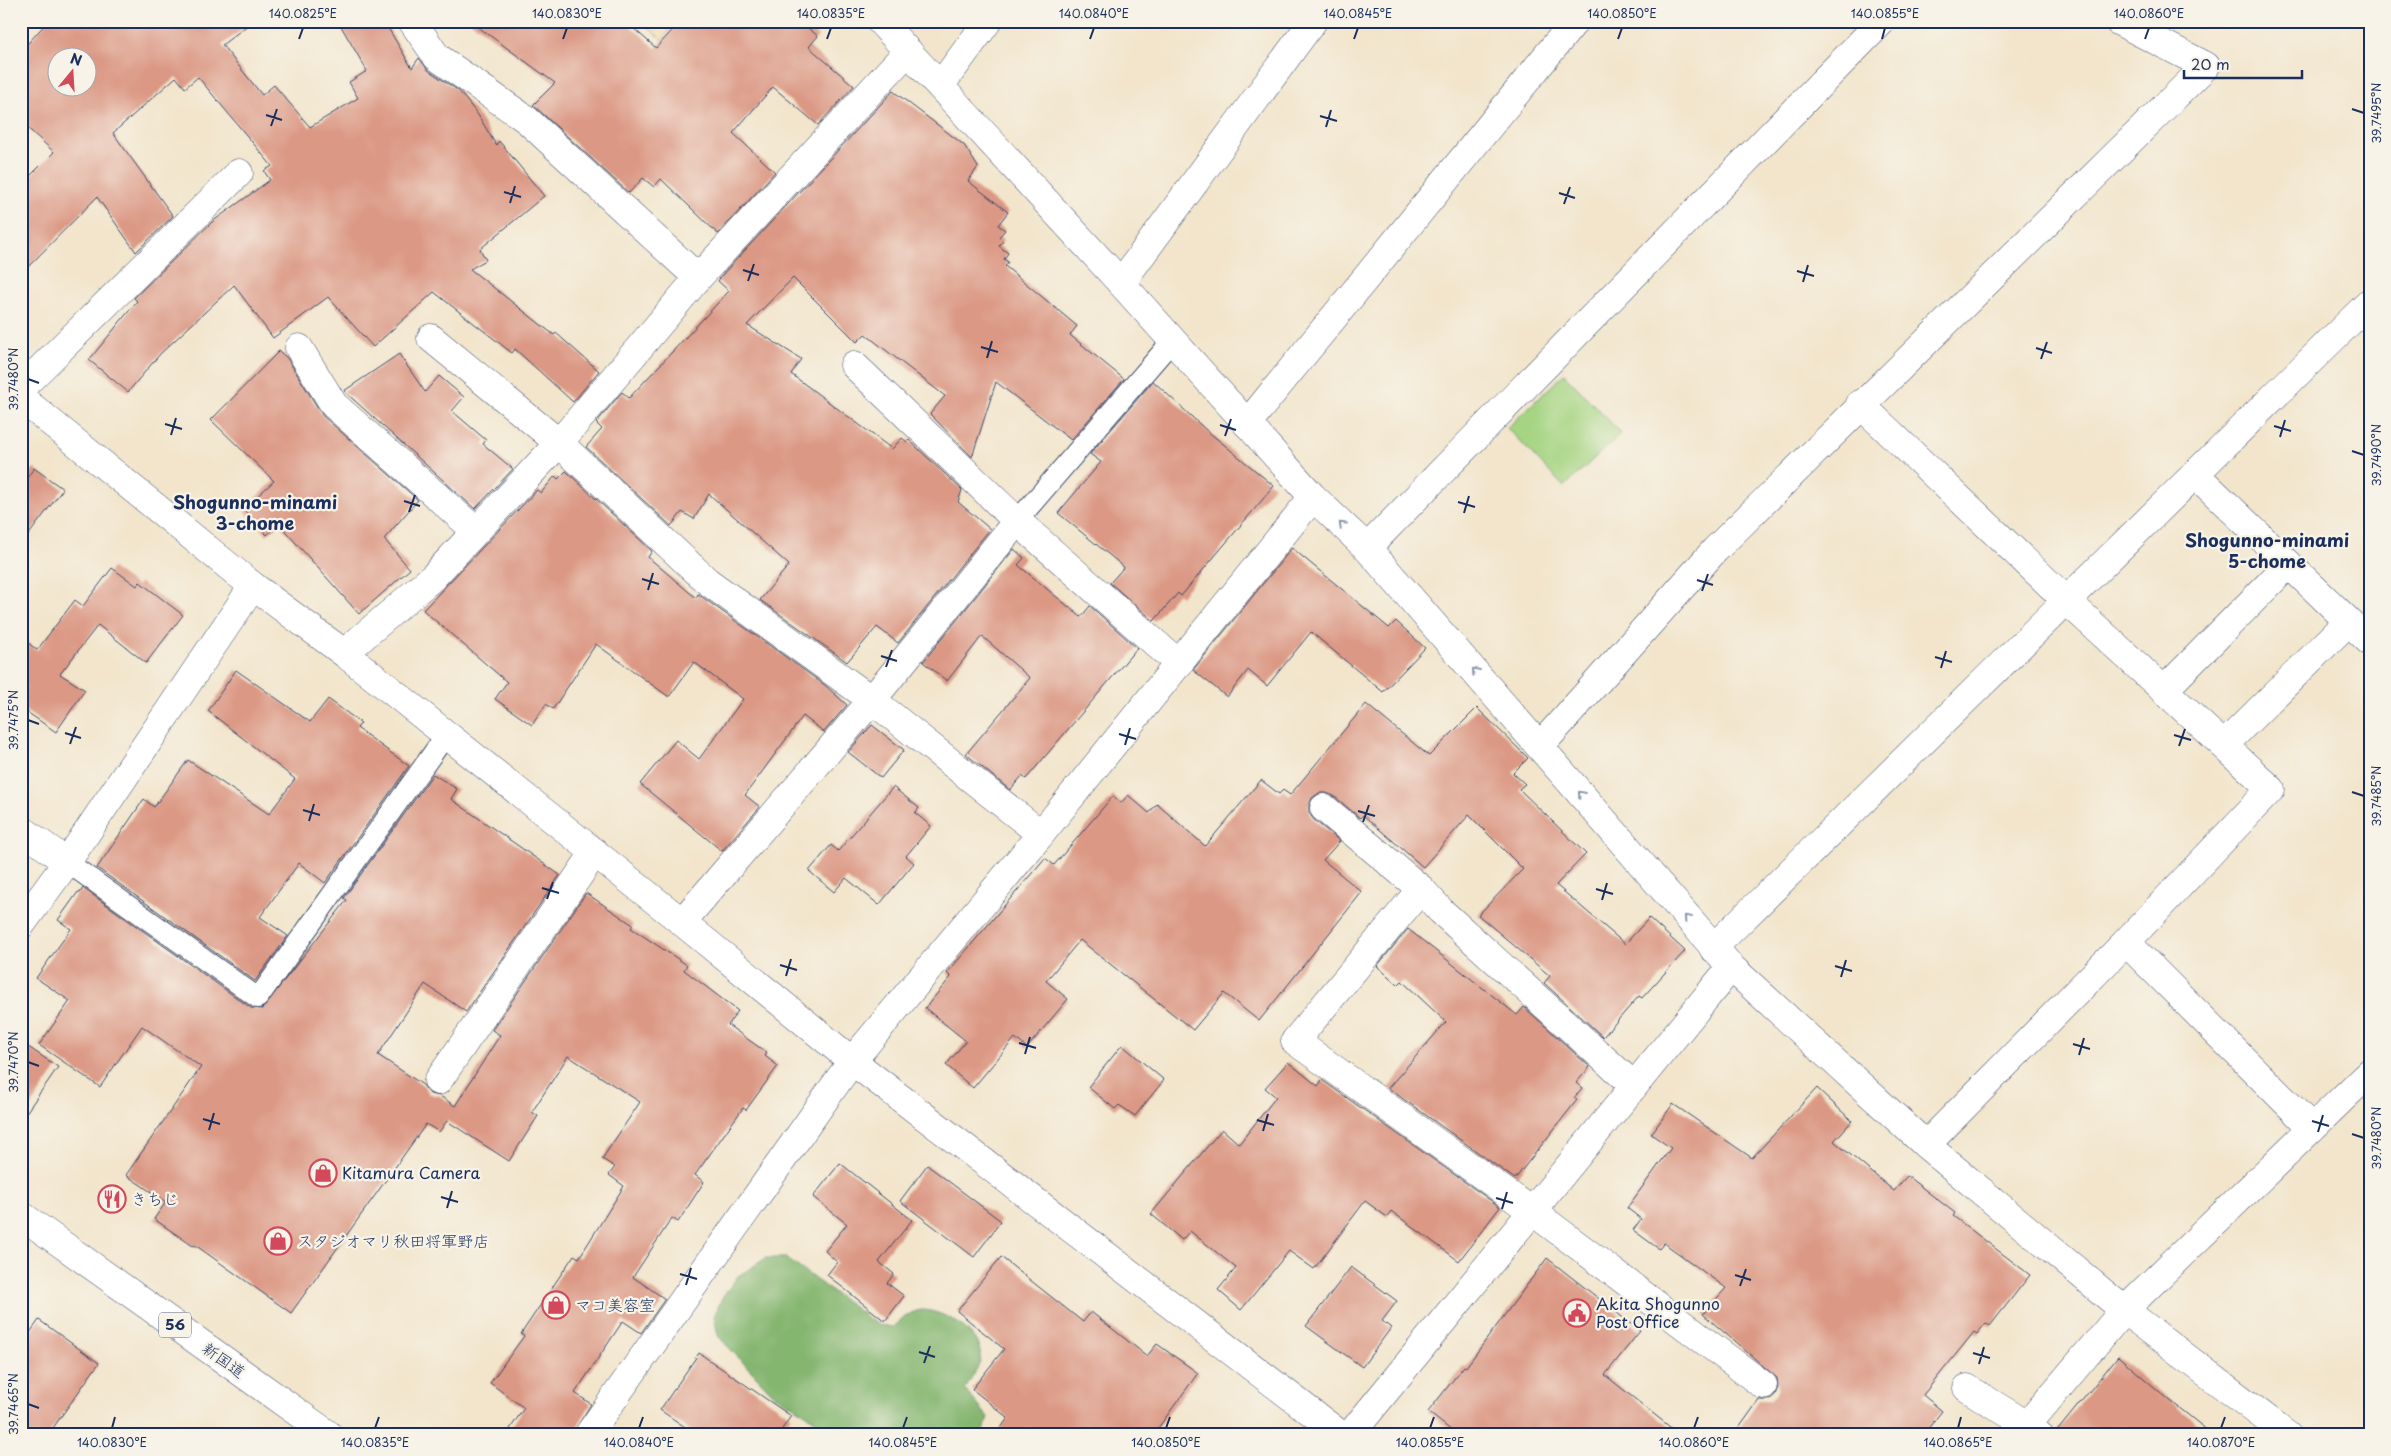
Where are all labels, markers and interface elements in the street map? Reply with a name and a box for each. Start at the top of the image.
text: 140.0825°E [269,4,337,22]
text: 140.0830°E [532,4,602,22]
text: 140.0835°E [797,4,865,22]
text: 140.0840°E [1059,4,1129,22]
text: 140.0845°E [1324,4,1392,22]
text: 140.0850°E [1587,4,1657,22]
text: 140.0855°E [1851,4,1919,22]
text: 140.0860°E [2114,4,2184,22]
text: N [68,47,85,71]
north arrow [48,48,98,98]
scale bar [2184,48,2301,80]
text: 20 m [2191,52,2230,75]
text: 39.7495°N [2367,83,2385,143]
text: 39.7480°N [4,348,22,410]
text: 39.7490°N [2367,424,2385,486]
district label: Shogunno-minami 3-chome [173,488,337,536]
one-way arrow [1339,522,1348,531]
district label: Shogunno-minami 5-chome [2185,526,2349,574]
one-way arrow [1472,668,1481,677]
text: 39.7475°N [4,690,22,750]
text: 39.7485°N [2367,766,2385,826]
one-way arrow [1579,791,1587,800]
one-way arrow [1684,914,1693,923]
text: 39.7470°N [4,1031,22,1093]
text: 39.7480°N [2367,1107,2385,1169]
shop icon: Kitamura Camera [308,1158,338,1188]
place label: Kitamura Camera [342,1160,481,1184]
restaurant icon: きちじ [97,1184,127,1214]
place label: きちじ [131,1186,179,1210]
shop icon: スタジオマリ秋田将軍野店 [263,1226,293,1256]
place label: スタジオマリ秋田将軍野店 [297,1228,489,1252]
shop icon: マコ美容室 [541,1290,571,1320]
place label: Akita Shogunno Post Office [1596,1291,1720,1333]
place label: マコ美容室 [575,1292,655,1316]
public building icon: Akita Shogunno Post Office [1562,1298,1592,1328]
road number: 56 [159,1312,191,1338]
street label: 新国道 [198,1335,251,1383]
text: 39.7465°N [4,1373,22,1435]
text: 140.0830°E [77,1433,147,1451]
text: 140.0835°E [341,1433,409,1451]
text: 140.0840°E [604,1433,674,1451]
text: 140.0845°E [869,1433,937,1451]
text: 140.0850°E [1131,1433,1201,1451]
text: 140.0855°E [1396,1433,1464,1451]
text: 140.0860°E [1659,1433,1729,1451]
text: 140.0865°E [1924,1433,1992,1451]
text: 140.0870°E [2187,1433,2255,1451]

